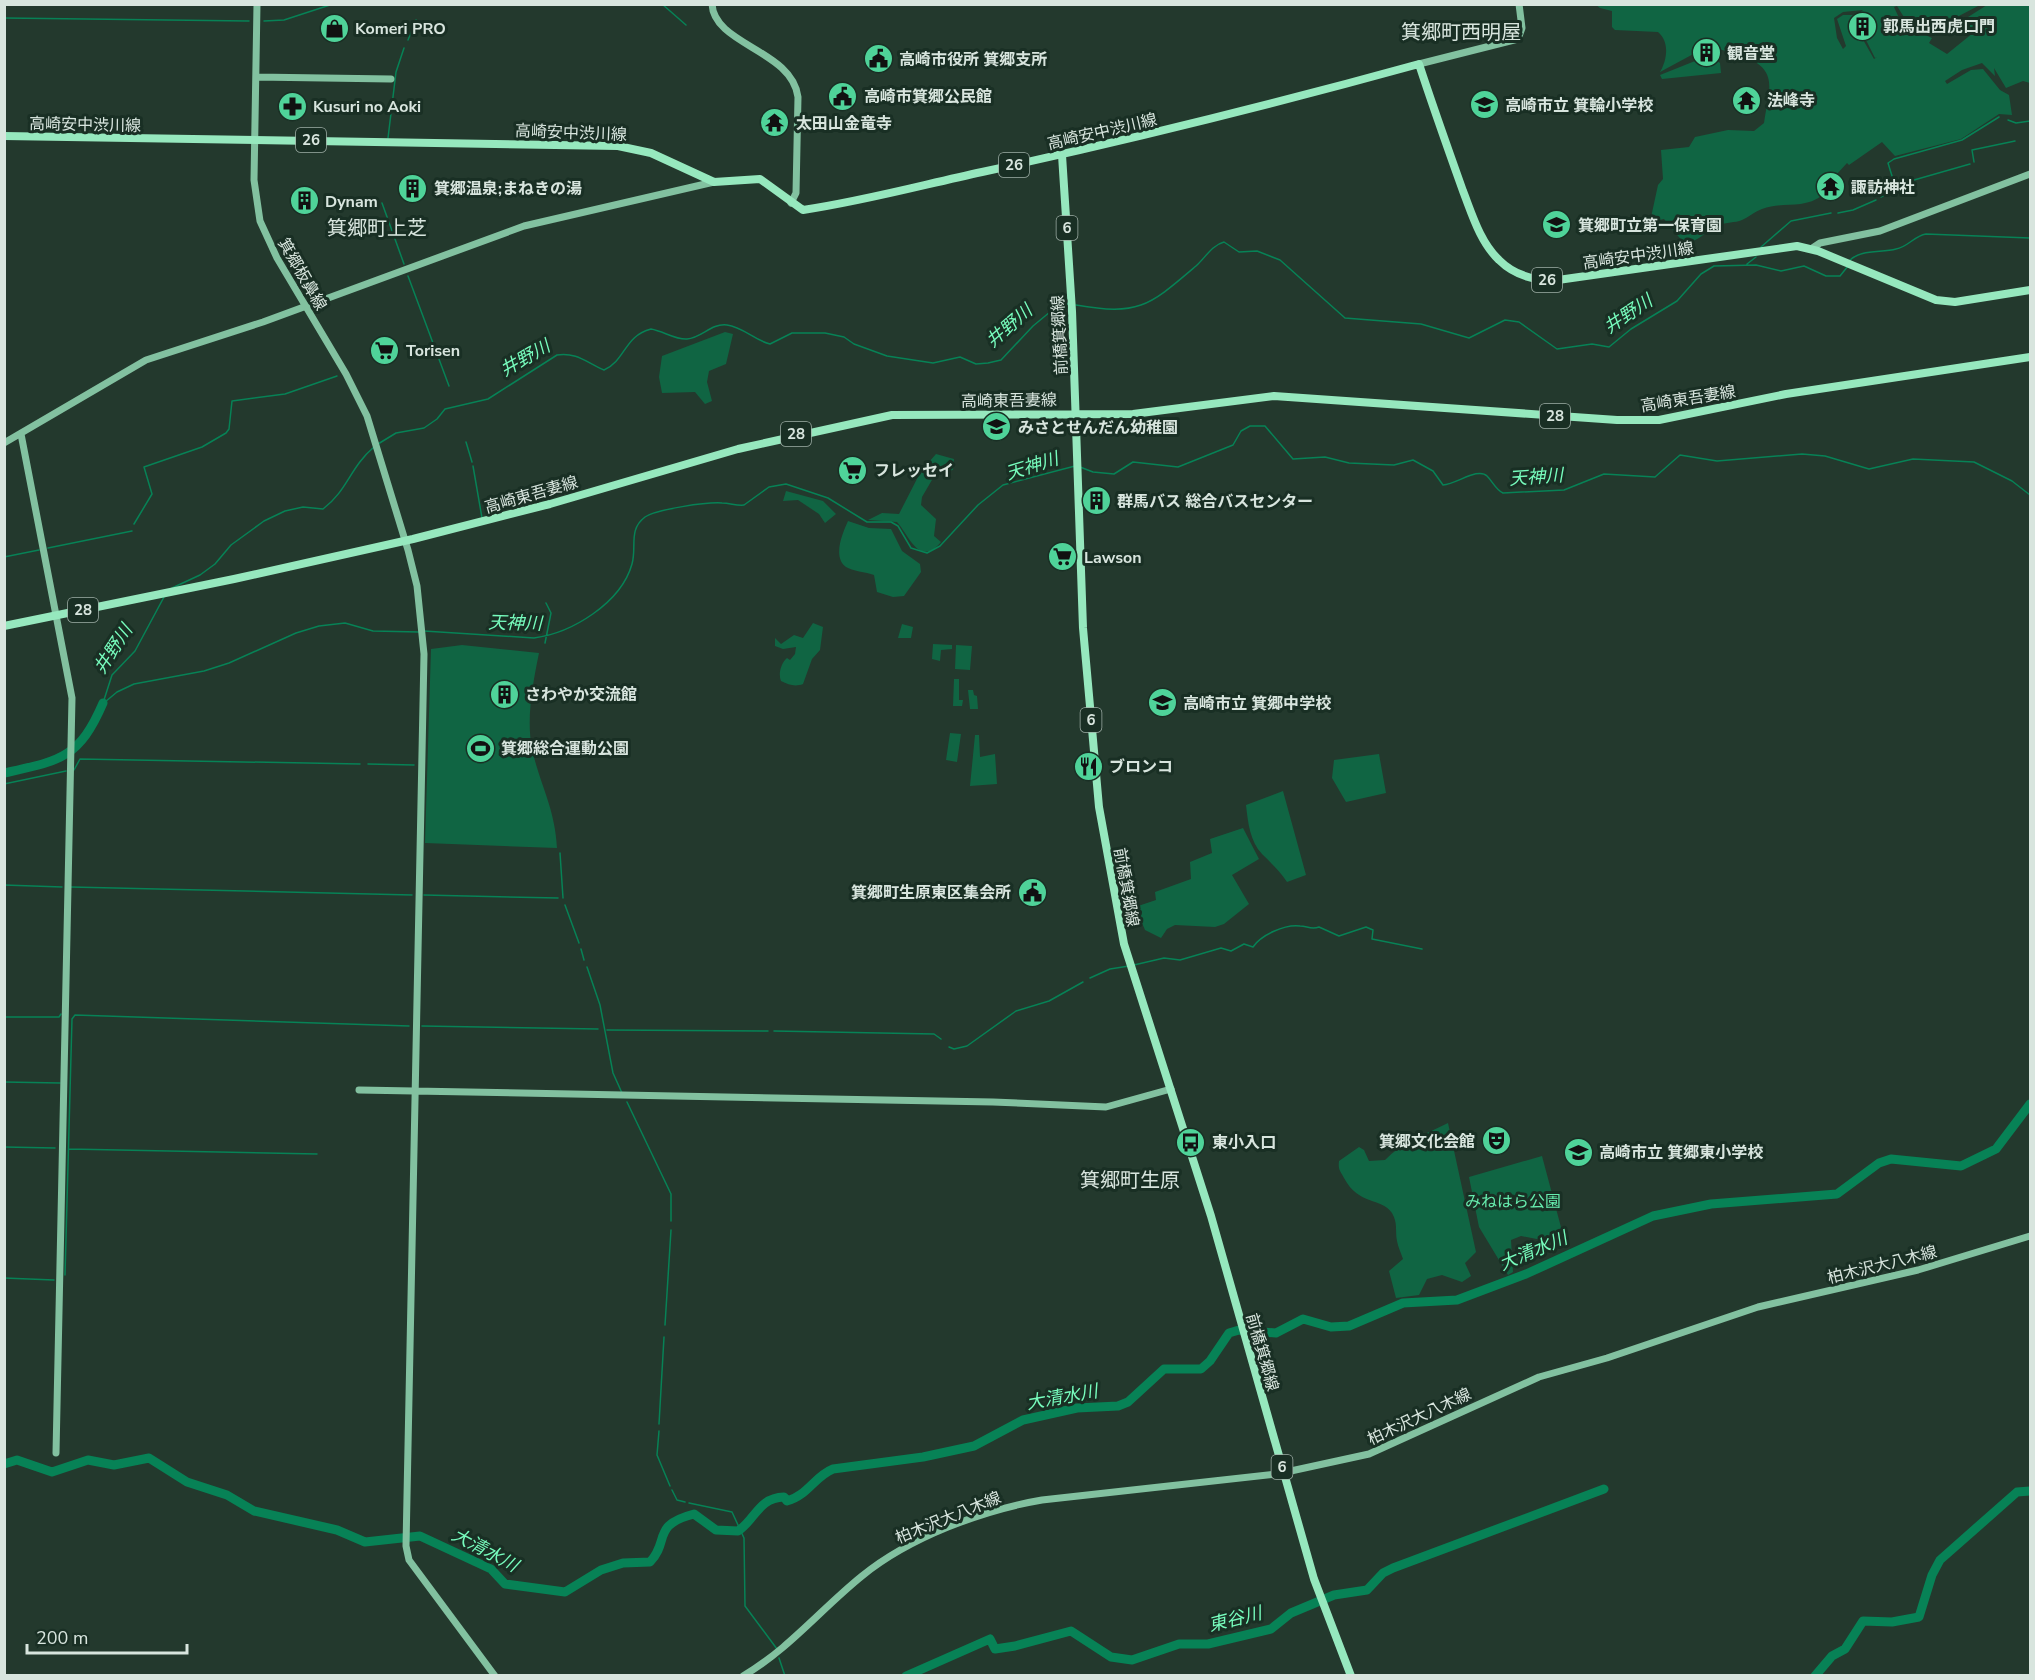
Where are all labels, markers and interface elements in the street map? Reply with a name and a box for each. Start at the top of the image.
building icon: 郭馬出西虎口門 [1846,10,1878,42]
shop icon: Komeri PRO [318,12,350,44]
place label: 郭馬出西虎口門 [1883,16,1995,38]
place label: Komeri PRO [355,18,446,40]
district label: 箕郷町西明屋 [1401,19,1521,46]
building icon: 観音堂 [1690,37,1722,69]
public building icon: 高崎市役所 箕郷支所 [862,43,894,75]
place label: 観音堂 [1727,43,1775,65]
place label: 高崎市役所 箕郷支所 [899,49,1047,71]
public building icon: 高崎市箕郷公民館 [827,80,859,112]
temple icon: 法峰寺 [1730,84,1762,116]
place label: 高崎市箕郷公民館 [864,86,992,108]
school or university icon: 高崎市立 箕輪小学校 [1468,89,1500,121]
pharmacy icon: Kusuri no Aoki [276,90,308,122]
place label: 法峰寺 [1767,90,1815,112]
place label: 高崎市立 箕輪小学校 [1505,95,1653,117]
place label: Kusuri no Aoki [313,96,421,118]
temple icon: 太田山金竜寺 [759,107,791,139]
street label: 高崎安中渋川線 [1045,109,1159,155]
street label: 高崎安中渋川線 [29,113,141,137]
place label: 太田山金竜寺 [796,113,892,135]
street label: 高崎安中渋川線 [515,120,627,146]
road number: 26 [296,128,326,152]
road number: 26 [999,153,1029,177]
temple icon: 諏訪神社 [1814,171,1846,203]
building icon: 箕郷温泉;まねきの湯 [397,172,429,204]
place label: 諏訪神社 [1851,177,1915,199]
place label: 箕郷温泉;まねきの湯 [434,178,582,200]
building icon: Dynam [288,185,320,217]
place label: Dynam [325,191,378,213]
school or university icon: 箕郷町立第一保育園 [1541,209,1573,241]
district label: 箕郷町上芝 [327,215,427,242]
place label: 箕郷町立第一保育園 [1578,215,1722,237]
road number: 6 [1056,216,1078,240]
street label: 箕郷板鼻線 [273,234,332,315]
street label: 高崎安中渋川線 [1581,237,1695,275]
road number: 26 [1532,268,1562,292]
water label: 井野川 [1599,288,1659,339]
street label: 前橋箕郷線 [1047,294,1073,375]
water label: 井野川 [981,298,1039,353]
water label: 井野川 [496,333,556,382]
supermarket icon: Torisen [369,334,401,366]
place label: Torisen [406,340,460,362]
street label: 高崎東吾妻線 [1639,381,1737,417]
street label: 高崎東吾妻線 [961,389,1057,413]
road number: 28 [1540,404,1570,428]
school or university icon: みさとせんだん幼稚園 [981,411,1013,443]
place label: みさとせんだん幼稚園 [1018,417,1178,439]
road number: 28 [781,422,811,446]
water label: 天神川 [1003,446,1063,485]
supermarket icon: フレッセイ [837,454,869,486]
place label: フレッセイ [874,460,954,482]
water label: 天神川 [1508,463,1566,491]
street label: 高崎東吾妻線 [482,471,580,519]
building icon: 群馬バス 総合バスセンター [1080,485,1112,517]
place label: 群馬バス 総合バスセンター [1117,491,1313,513]
supermarket icon: Lawson [1047,541,1079,573]
place label: Lawson [1084,547,1142,569]
road number: 28 [68,598,98,622]
water label: 天神川 [488,611,544,636]
water label: 井野川 [88,618,139,678]
building icon: さわやか交流館 [488,678,520,710]
place label: さわやか交流館 [525,684,637,706]
school or university icon: 高崎市立 箕郷中学校 [1146,687,1178,719]
place label: 高崎市立 箕郷中学校 [1183,693,1331,715]
road number: 6 [1080,708,1102,732]
sports icon: 箕郷総合運動公園 [464,732,496,764]
place label: 箕郷総合運動公園 [501,738,629,760]
restaurant icon: ブロンコ [1072,750,1104,782]
place label: ブロンコ [1109,756,1173,778]
street label: 前橋箕郷線 [1108,846,1144,928]
public building icon: 箕郷町生原東区集会所 [1016,876,1048,908]
place label: 箕郷町生原東区集会所 [851,882,1011,904]
theatre icon: 箕郷文化会館 [1480,1125,1512,1157]
bus stop icon: 東小入口 [1175,1126,1207,1158]
place label: 箕郷文化会館 [1379,1131,1475,1153]
place label: 東小入口 [1212,1132,1276,1154]
school or university icon: 高崎市立 箕郷東小学校 [1562,1136,1594,1168]
place label: 高崎市立 箕郷東小学校 [1599,1142,1763,1164]
district label: 箕郷町生原 [1080,1167,1180,1194]
park label: みねはら公園 [1465,1191,1561,1213]
water label: 大清水川 [1495,1225,1573,1276]
street label: 柏木沢大八木線 [1825,1241,1939,1289]
street label: 前橋箕郷線 [1240,1311,1284,1394]
water label: 大清水川 [1024,1379,1102,1415]
street label: 柏木沢大八木線 [1364,1383,1475,1451]
road number: 6 [1272,1455,1292,1479]
street label: 柏木沢大八木線 [892,1487,1004,1549]
water label: 大清水川 [448,1523,524,1578]
water label: 東谷川 [1206,1600,1266,1637]
scale bar [27,1617,188,1655]
text: 200 m [36,1626,88,1650]

